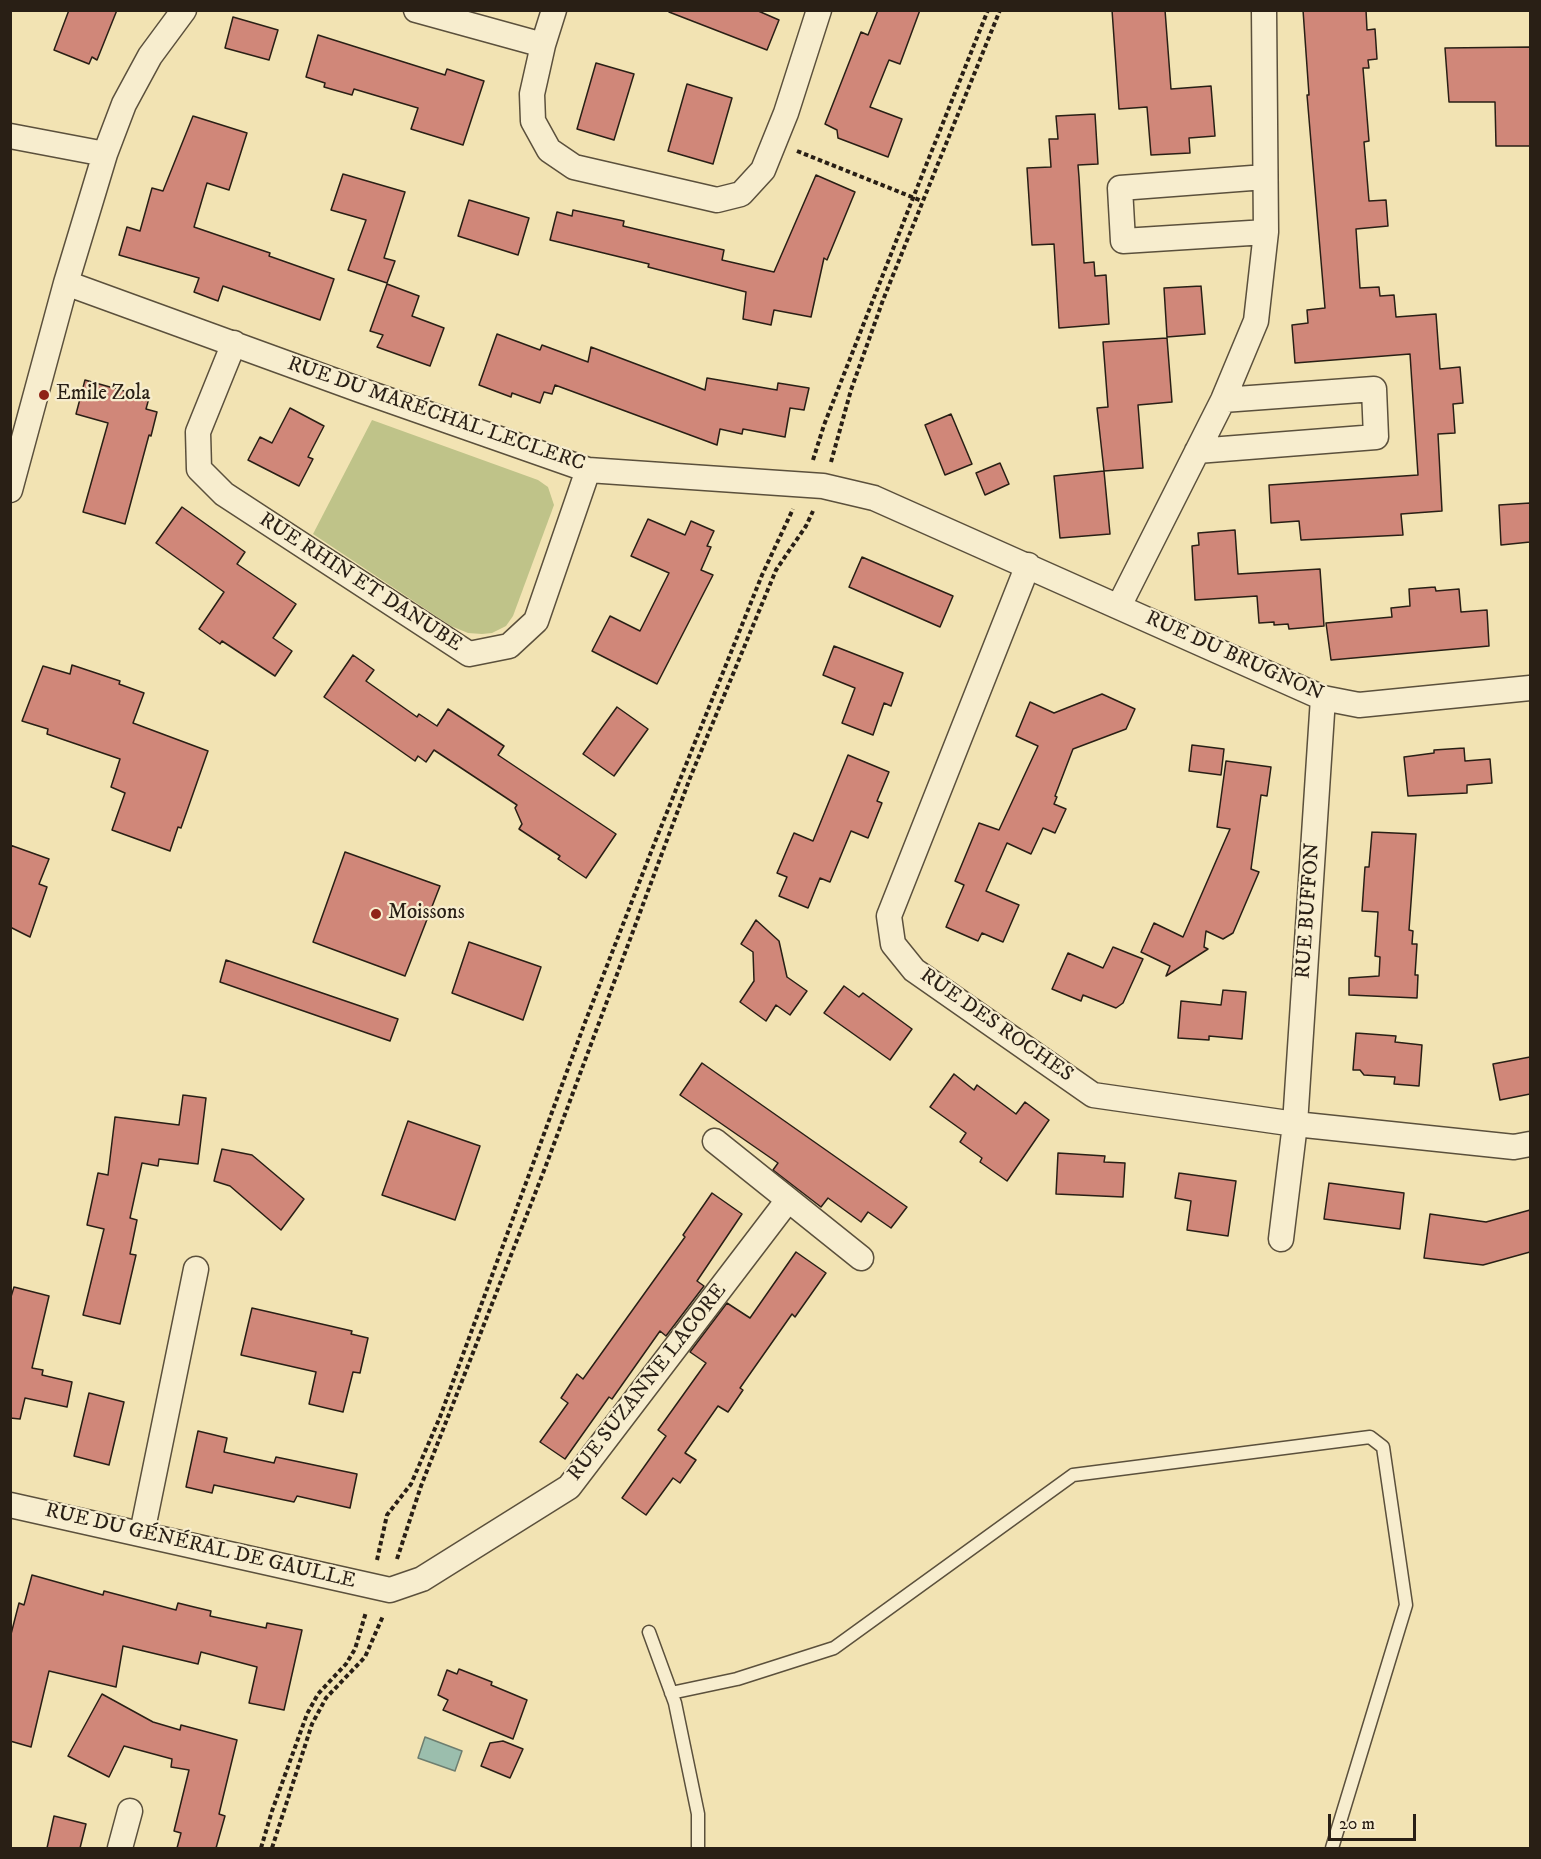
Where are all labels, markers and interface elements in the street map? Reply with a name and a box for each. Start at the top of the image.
street label: RUE DU MARÉCHAL LECLERC [284,352,588,478]
place label: Emile Zola [56,382,150,408]
marker: Emile Zola [37,388,51,402]
street label: RUE RHIN ET DANUBE [254,508,466,658]
street label: RUE DU BRUGNON [1141,606,1327,708]
street label: RUE BUFFON [1292,842,1326,980]
place label: Moissons [388,901,465,927]
marker: Moissons [369,907,383,921]
street label: RUE DES ROCHES [915,964,1077,1088]
street label: RUE SUZANNE LACORE [563,1279,733,1487]
street label: RUE DU GÉNÉRAL DE GAULLE [42,1499,358,1595]
scale bar [1331,1802,1420,1840]
text: 20 m [1339,1813,1375,1835]

